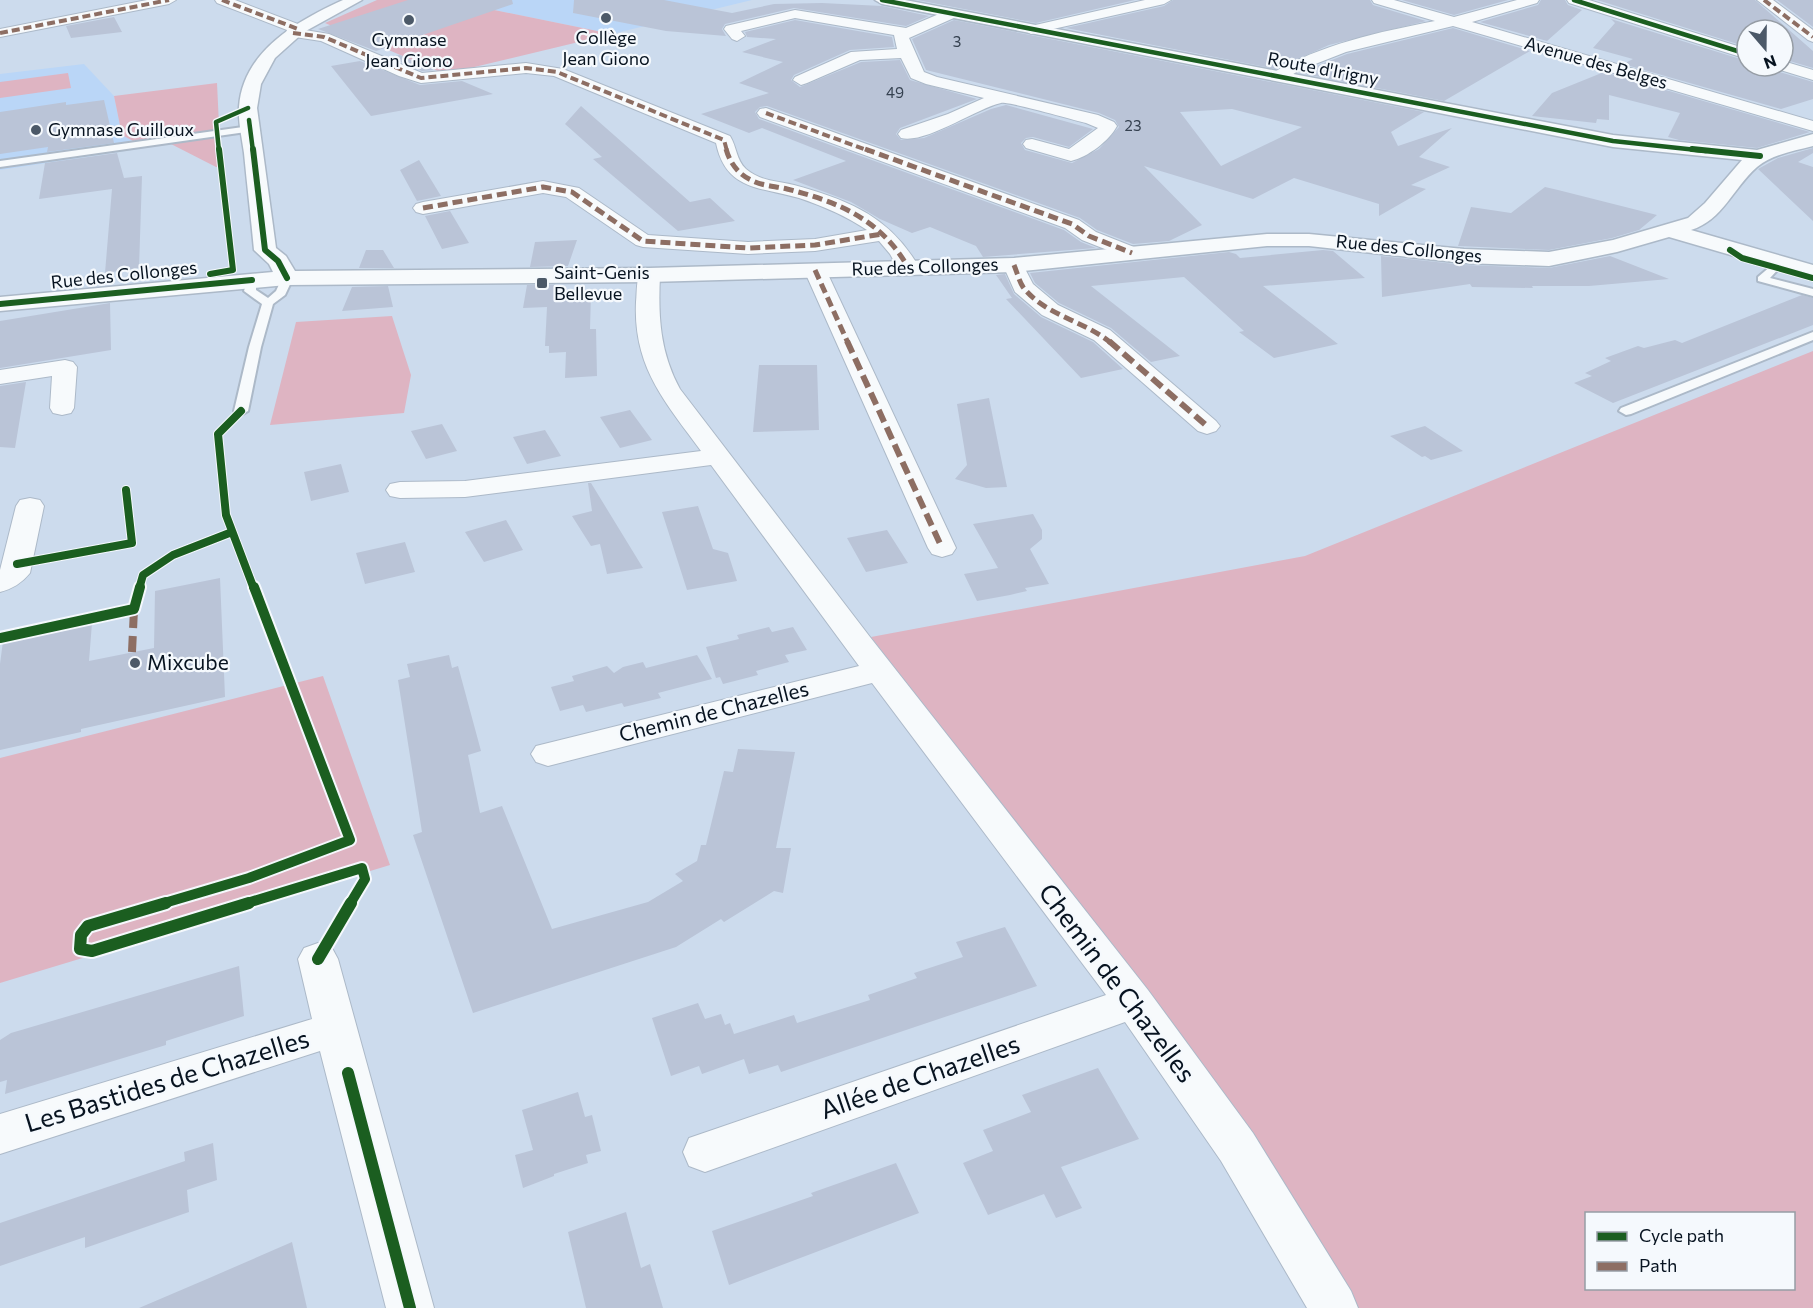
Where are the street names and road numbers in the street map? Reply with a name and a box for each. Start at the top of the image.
street label: Avenue des Belges [1522,31,1670,93]
street label: Route d'Irigny [1266,46,1381,90]
street label: Rue des Collonges [1335,229,1483,267]
street label: Rue des Collonges [851,252,999,280]
street label: Rue des Collonges [50,255,198,293]
street label: Chemin de Chazelles [616,675,811,746]
street label: Chemin de Chazelles [1033,877,1203,1088]
street label: Les Bastides de Chazelles [21,1021,313,1138]
street label: Allée de Chazelles [816,1027,1023,1124]

